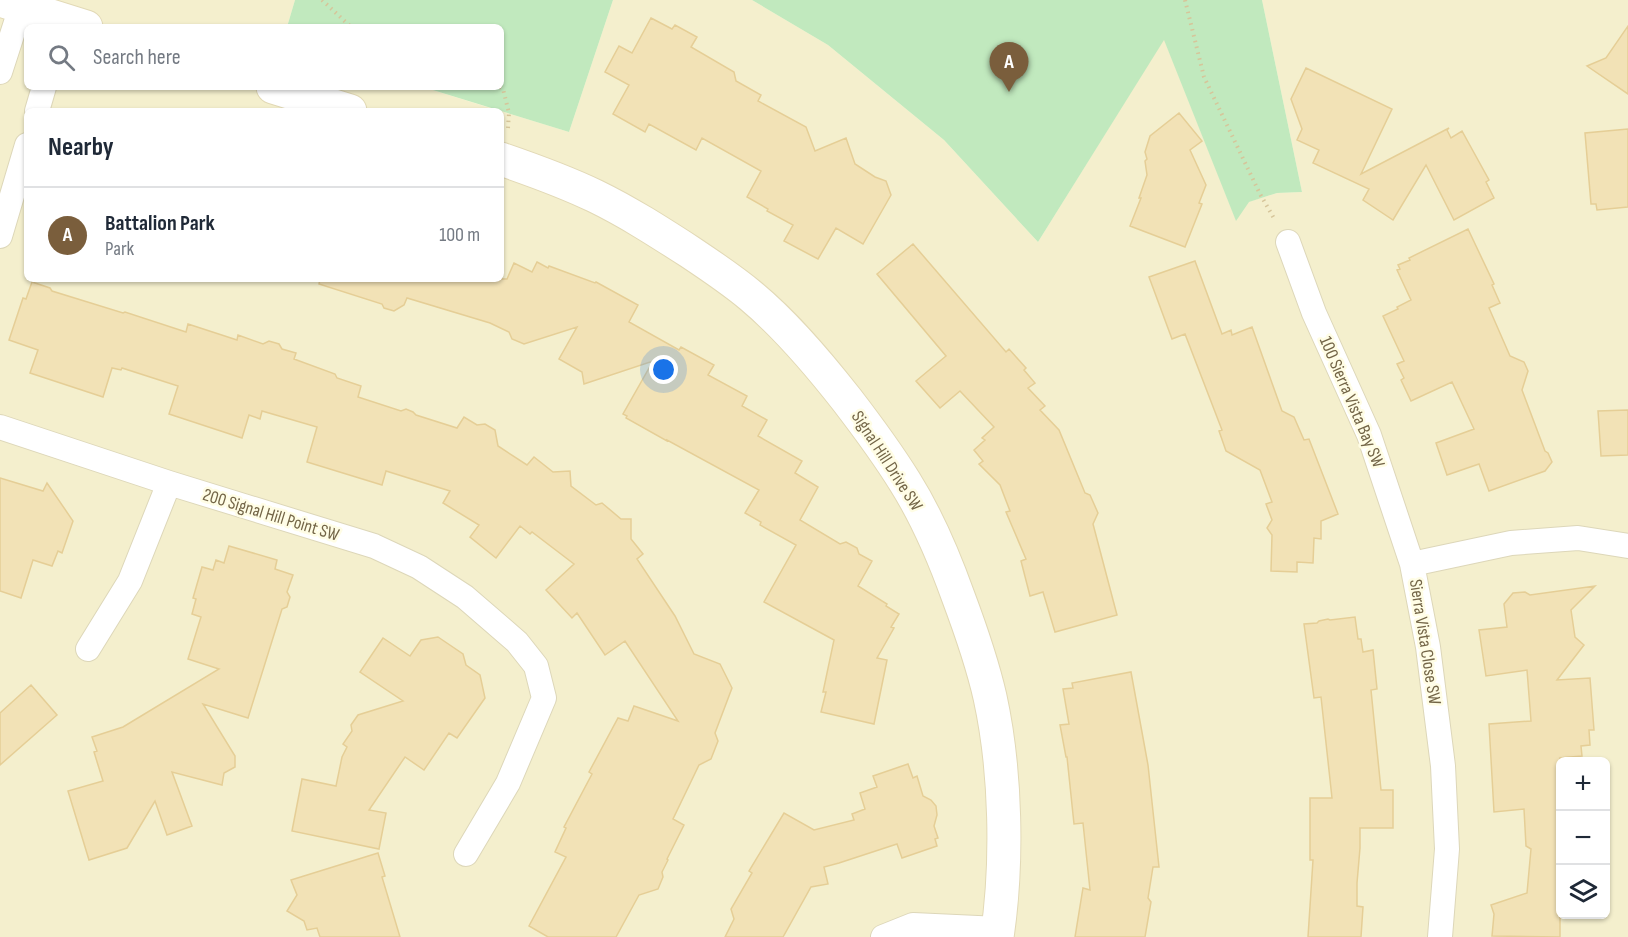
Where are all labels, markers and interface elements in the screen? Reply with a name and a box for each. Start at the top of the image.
search box [24,24,504,90]
icon: search [45,41,78,74]
pin: A [990,42,1028,92]
text: Search here [93,44,180,71]
text: Nearby [48,132,114,163]
text: Battalion Park [105,210,215,237]
text: A [63,223,72,247]
text: 100 m [439,223,480,247]
text: Park [105,237,134,261]
street label: 100 Sierra Vista Bay SW [1315,333,1389,471]
your location [649,355,678,384]
street label: Signal Hill Drive SW [847,407,927,515]
street label: 200 Signal Hill Point SW [200,484,342,546]
street label: Sierra Vista Close SW [1405,578,1445,707]
map controls [1556,757,1610,919]
button: + [1556,757,1610,811]
button: − [1556,811,1610,865]
button: layers [1556,865,1610,919]

